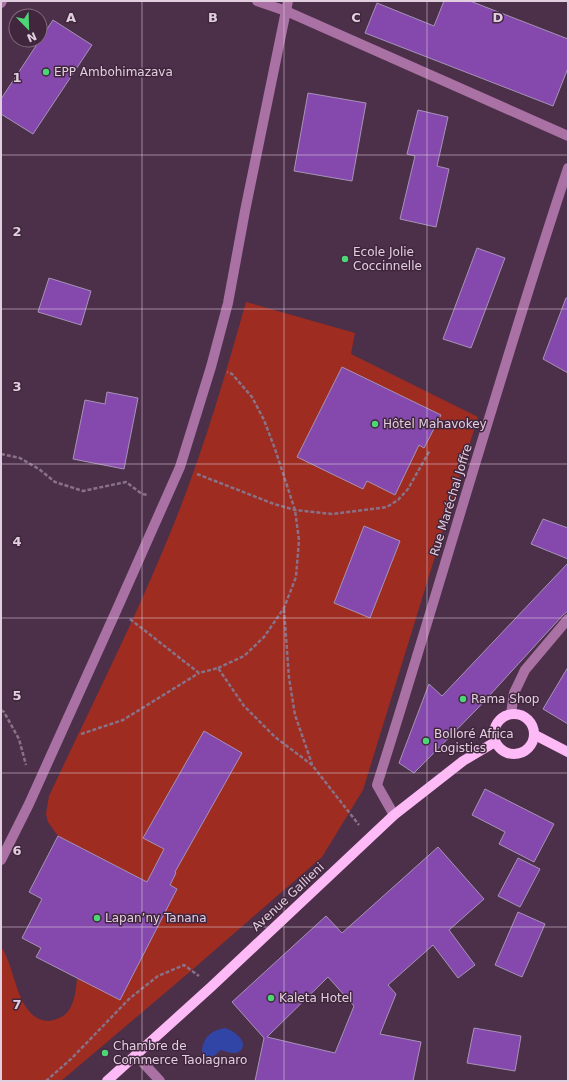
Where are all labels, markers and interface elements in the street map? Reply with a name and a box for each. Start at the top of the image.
north arrow [8,8,48,48]
text: A [66,10,76,25]
text: B [208,10,218,25]
text: C [351,10,361,25]
text: D [493,10,504,25]
text: N [25,29,38,45]
place label: EPP Ambohimazava [54,65,173,79]
marker: EPP Ambohimazava [41,67,51,77]
text: 1 [12,70,22,85]
text: 2 [12,224,22,239]
place label: Ecole Jolie Coccinnelle [353,245,422,273]
marker: Ecole Jolie Coccinnelle [340,254,350,264]
text: 3 [12,379,22,394]
place label: Hôtel Mahavokey [383,417,487,431]
marker: Hôtel Mahavokey [370,419,380,429]
street label: Rue Maréchal Joffre [427,442,475,558]
text: 4 [12,534,22,549]
text: 5 [12,688,22,703]
place label: Rama Shop [471,692,539,706]
marker: Rama Shop [458,694,468,704]
place label: Bolloré Africa Logistics [434,727,514,755]
marker: Bolloré Africa Logistics [421,736,431,746]
text: 6 [12,843,22,858]
street label: Avenue Gallieni [249,860,327,934]
place label: Lapan’ny Tanana [105,911,207,925]
marker: Lapan’ny Tanana [92,913,102,923]
place label: Kaleta Hotel [279,991,352,1005]
marker: Kaleta Hotel [266,993,276,1003]
text: 7 [12,997,22,1012]
place label: Chambre de Commerce Taolagnaro [113,1039,247,1067]
marker: Chambre de Commerce Taolagnaro [100,1048,110,1058]

